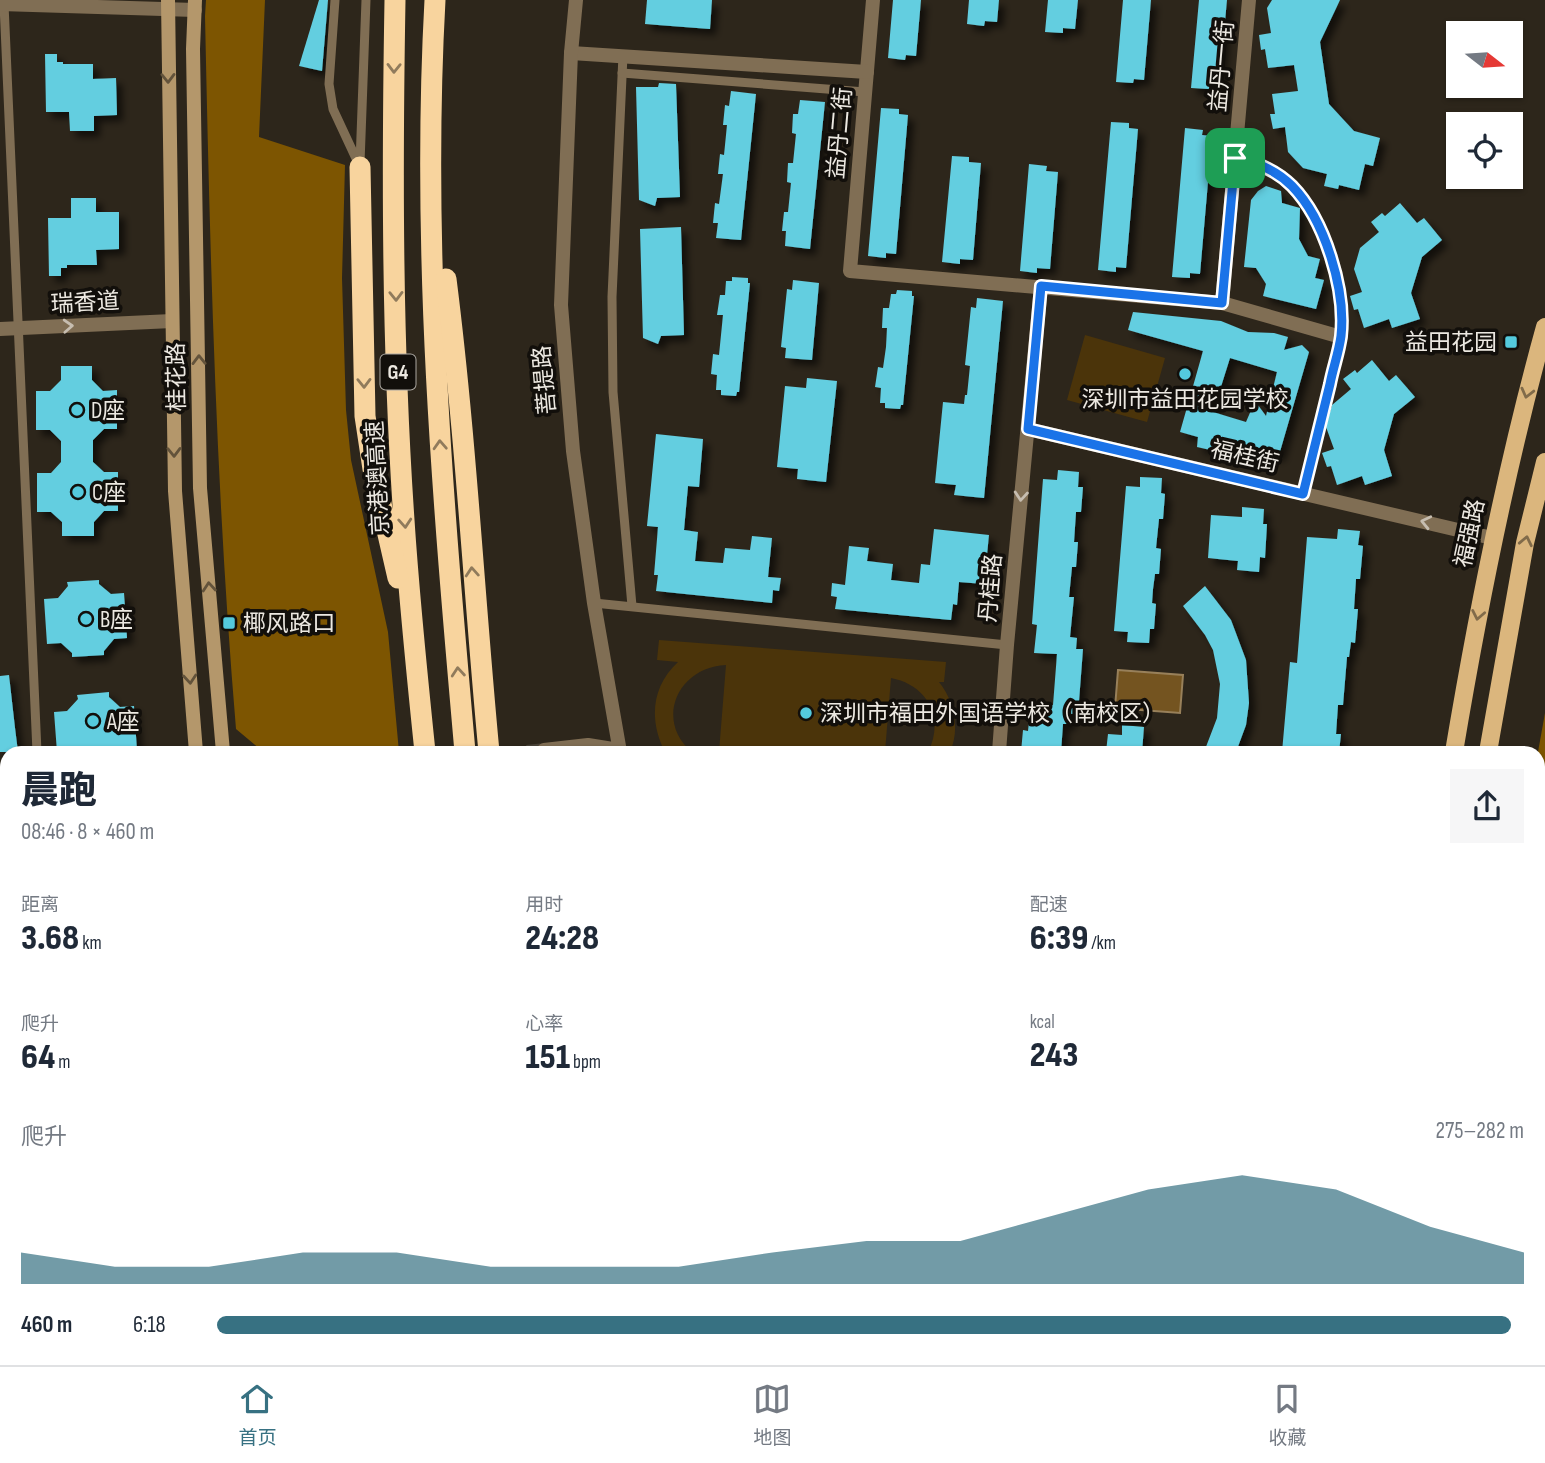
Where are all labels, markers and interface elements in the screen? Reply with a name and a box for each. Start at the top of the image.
street label: 益丹一街 [1204,19,1240,113]
north arrow [1446,21,1522,98]
map controls [1446,21,1523,189]
one-way arrow [386,63,402,74]
one-way arrow [160,73,176,84]
street label: 益丹二街 [822,86,858,180]
button: locate [1446,112,1523,189]
pin [1205,128,1265,188]
icon: arrive [1216,139,1254,177]
street label: 瑞香道 [50,287,120,319]
one-way arrow [388,291,404,301]
one-way arrow [63,318,74,333]
place label: 益田花园 [1405,329,1497,357]
marker: 益田花园 [1503,334,1519,350]
street label: 桂花路 [162,342,192,412]
street label: 菩提路 [528,344,562,416]
one-way arrow [191,354,207,364]
road number: G4 [380,354,416,390]
marker: 深圳市益田花园学校 [1177,366,1193,382]
one-way arrow [356,378,372,388]
place label: 深圳市益田花园学校 [1082,386,1289,414]
one-way arrow [1521,387,1535,399]
place label: D座 [91,397,125,425]
marker: D座 [69,402,85,418]
street label: 京港澳高速 [361,420,395,536]
street label: 福桂街 [1208,436,1282,478]
one-way arrow [433,439,448,450]
one-way arrow [166,447,182,458]
place label: C座 [92,479,126,507]
marker: C座 [70,484,86,500]
one-way arrow [1014,491,1029,502]
street label: 福强路 [1449,497,1491,570]
one-way arrow [1420,516,1432,531]
one-way arrow [397,518,412,529]
one-way arrow [1518,535,1533,547]
street label: 丹桂路 [974,552,1008,624]
one-way arrow [465,566,480,577]
one-way arrow [202,581,217,592]
place label: B座 [100,606,133,634]
one-way arrow [1471,609,1486,621]
place label: 椰风路口 [243,610,335,638]
marker: B座 [78,611,94,627]
marker: 椰风路口 [221,615,237,631]
one-way arrow [451,666,466,677]
one-way arrow [182,674,197,685]
place label: 深圳市福田外国语学校（南校区） [820,700,1165,728]
marker: 深圳市福田外国语学校（南校区） [798,705,814,721]
place label: A座 [106,708,140,736]
marker: A座 [85,713,101,729]
text: 晨跑 [21,769,97,814]
button: share [1450,769,1524,843]
text: 08:46 · 8 × 460 m [21,818,154,846]
text: 距离 [21,894,59,917]
text: 用时 [525,894,563,917]
text: 配速 [1030,894,1068,917]
text: 3.68 [21,917,79,960]
text: 24:28 [525,917,599,960]
text: 6:39 [1030,917,1088,960]
text: km [79,932,102,955]
text: /km [1088,932,1116,955]
text: kcal [1030,1011,1055,1034]
text: 爬升 [21,1013,59,1036]
text: 心率 [525,1013,563,1036]
text: 243 [1030,1034,1079,1077]
text: 64 [21,1036,55,1079]
text: 151 [525,1036,570,1079]
text: m [55,1051,71,1074]
text: bpm [570,1051,601,1074]
text: 275–282 m [1435,1117,1524,1145]
text: 爬升 [21,1123,67,1151]
text: 460 m [21,1311,72,1339]
text: 6:18 [133,1311,166,1339]
tab: 首页 [238,1380,277,1450]
tab: 地图 [753,1380,792,1450]
tab: 收藏 [1268,1380,1307,1450]

